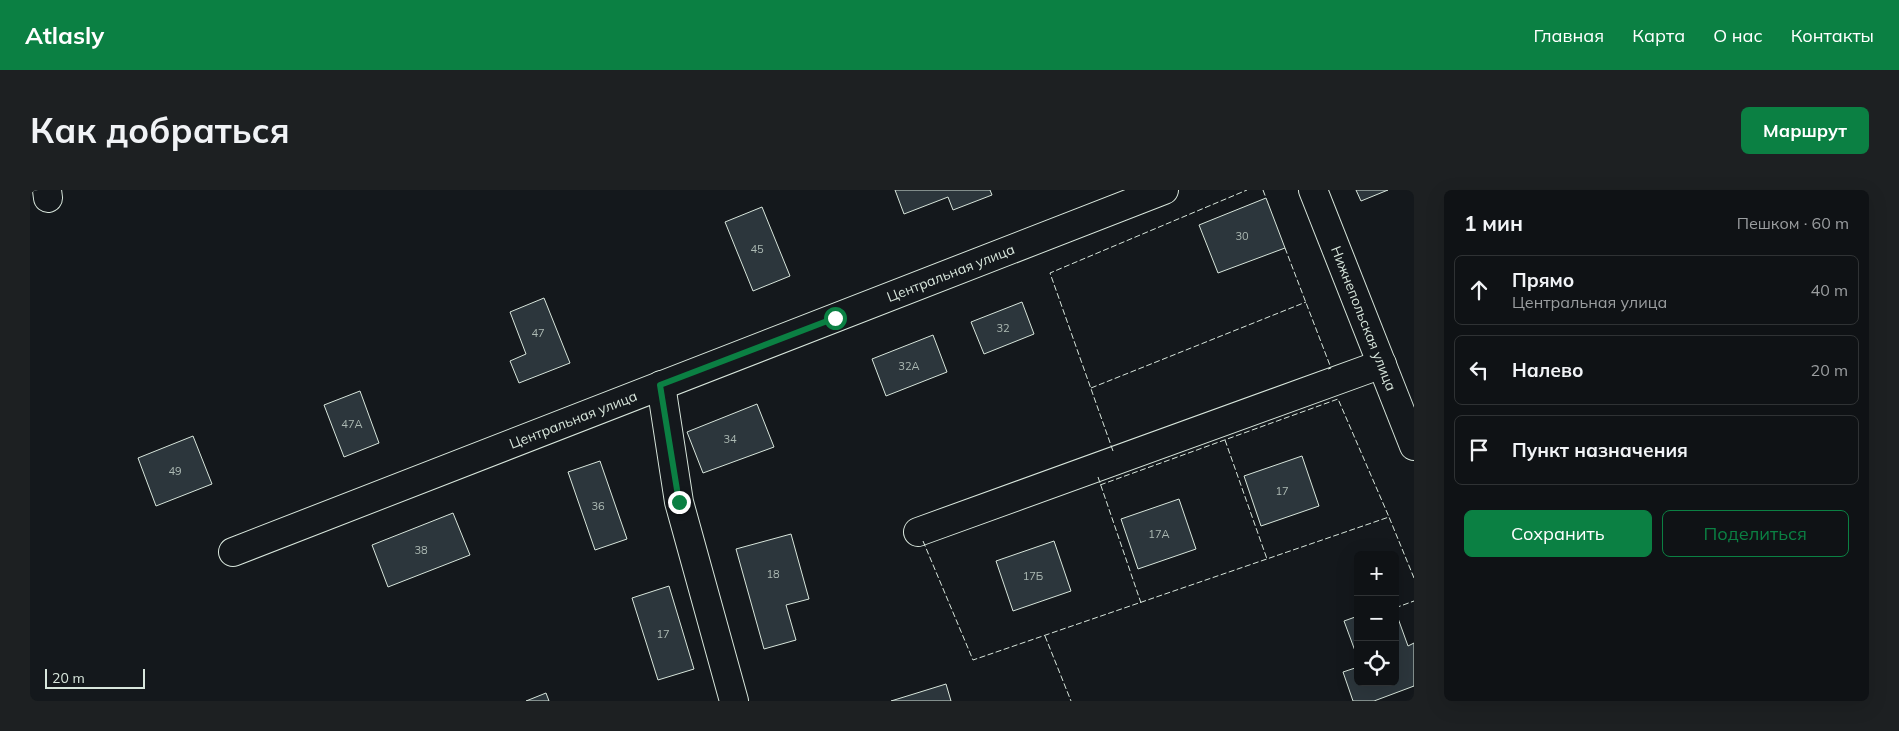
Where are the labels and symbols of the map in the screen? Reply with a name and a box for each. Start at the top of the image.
house number: 30 [1235,229,1249,243]
street label: Центральная улица [884,240,1017,306]
house number: 45 [750,242,764,256]
street label: Нижнепольская улица [1327,243,1400,393]
route start [824,307,847,330]
house number: 32 [996,321,1010,335]
house number: 47 [531,326,545,340]
house number: 32А [898,359,920,373]
street label: Центральная улица [507,387,640,453]
house number: 47А [341,417,363,431]
house number: 34 [723,432,737,446]
house number: 49 [168,464,182,478]
house number: 17 [1275,484,1289,498]
route end [668,491,691,514]
house number: 36 [591,499,605,513]
house number: 17А [1148,527,1170,541]
house number: 38 [414,543,428,557]
house number: 18 [766,567,780,581]
house number: 17Б [1023,569,1043,583]
house number: 17 [656,627,670,641]
scale bar [45,666,145,689]

